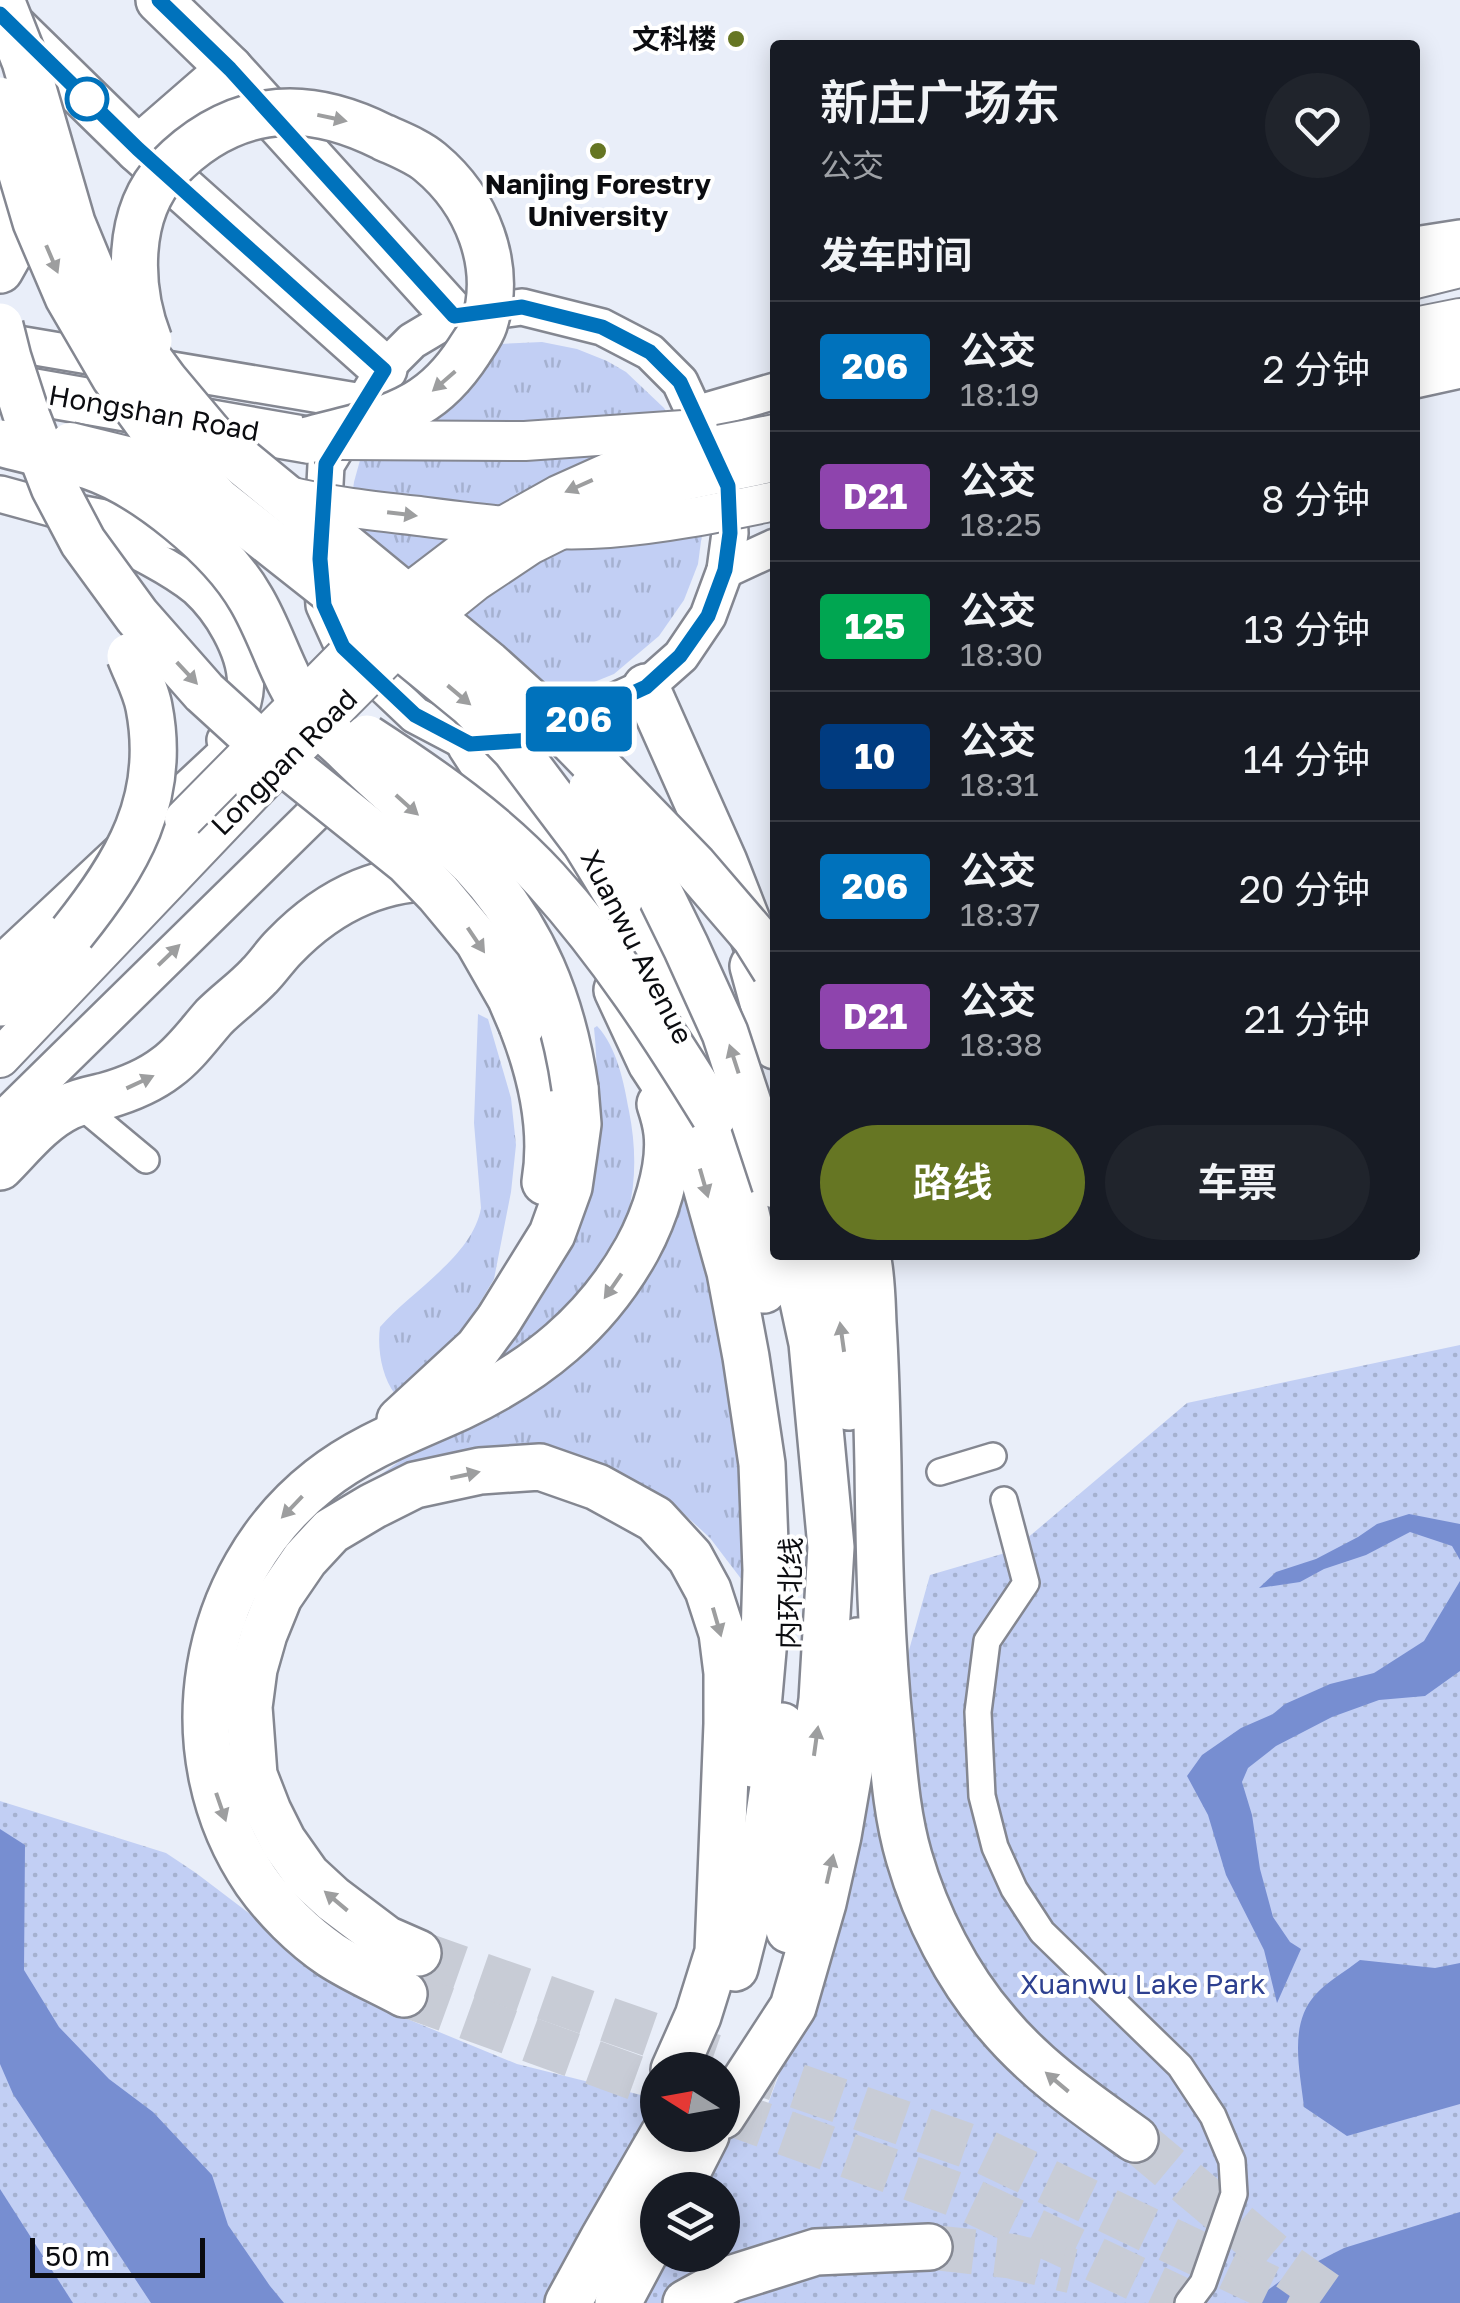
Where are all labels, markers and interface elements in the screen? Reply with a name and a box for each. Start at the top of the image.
place label: 文科楼 [632,22,716,55]
marker: 文科楼 [725,28,747,50]
text: 新庄广场东 [820,73,1060,131]
button: heart [1265,73,1370,178]
unlabelled marker [66,78,108,120]
one-way arrow [317,111,348,126]
marker: Nanjing Forestry University [587,140,609,162]
text: 公交 [820,146,884,184]
place label: Nanjing Forestry University [485,167,711,232]
text: 发车时间 [820,232,972,277]
one-way arrow [44,244,60,274]
text: 公交 [960,327,1036,372]
text: 206 [842,345,908,387]
text: 2 分钟 [1262,346,1370,391]
one-way arrow [432,369,457,391]
text: 18:19 [960,375,1040,413]
street label: Hongshan Road [46,378,262,447]
text: 公交 [960,457,1036,502]
text: D21 [843,475,907,517]
text: 8 分钟 [1261,476,1370,521]
one-way arrow [564,478,594,494]
text: 18:25 [960,505,1042,543]
one-way arrow [387,506,418,522]
text: 公交 [960,587,1036,632]
text: 125 [845,605,905,647]
text: 13 分钟 [1244,606,1370,651]
text: 18:30 [960,635,1043,673]
one-way arrow [175,661,198,685]
street label: Longpan Road [204,682,363,841]
one-way arrow [447,683,472,705]
line badge: 206 [522,686,636,752]
text: 206 [546,698,612,740]
text: 公交 [960,717,1036,762]
text: 10 [855,735,895,777]
text: 14 分钟 [1243,736,1370,781]
text: 18:31 [960,765,1039,803]
one-way arrow [394,794,419,816]
street label: Xuanwu Avenue [574,844,701,1049]
text: 公交 [960,847,1036,892]
text: 206 [842,865,908,907]
text: 20 分钟 [1239,866,1370,911]
text: 18:37 [960,895,1040,933]
one-way arrow [466,926,485,953]
one-way arrow [157,944,181,967]
text: 公交 [960,977,1036,1022]
text: D21 [843,995,907,1037]
text: 21 分钟 [1244,996,1370,1041]
text: 18:38 [960,1025,1043,1063]
one-way arrow [725,1044,740,1074]
one-way arrow [125,1074,154,1090]
button: 路线 [820,1125,1085,1240]
button: 车票 [1105,1125,1370,1240]
one-way arrow [697,1168,713,1199]
one-way arrow [604,1273,623,1300]
one-way arrow [833,1321,849,1353]
one-way arrow [449,1466,480,1482]
one-way arrow [280,1495,303,1519]
street label: 内环北线 [772,1537,807,1649]
one-way arrow [710,1607,726,1638]
one-way arrow [809,1724,825,1756]
one-way arrow [214,1793,229,1823]
one-way arrow [823,1853,838,1884]
one-way arrow [324,1891,349,1912]
park label: Xuanwu Lake Park [1020,1967,1266,2000]
north arrow [640,2052,740,2152]
map controls [640,2052,740,2272]
one-way arrow [1045,2071,1070,2093]
button: layers [640,2172,740,2272]
scale bar [30,2233,205,2278]
text: 50 m [45,2239,110,2272]

